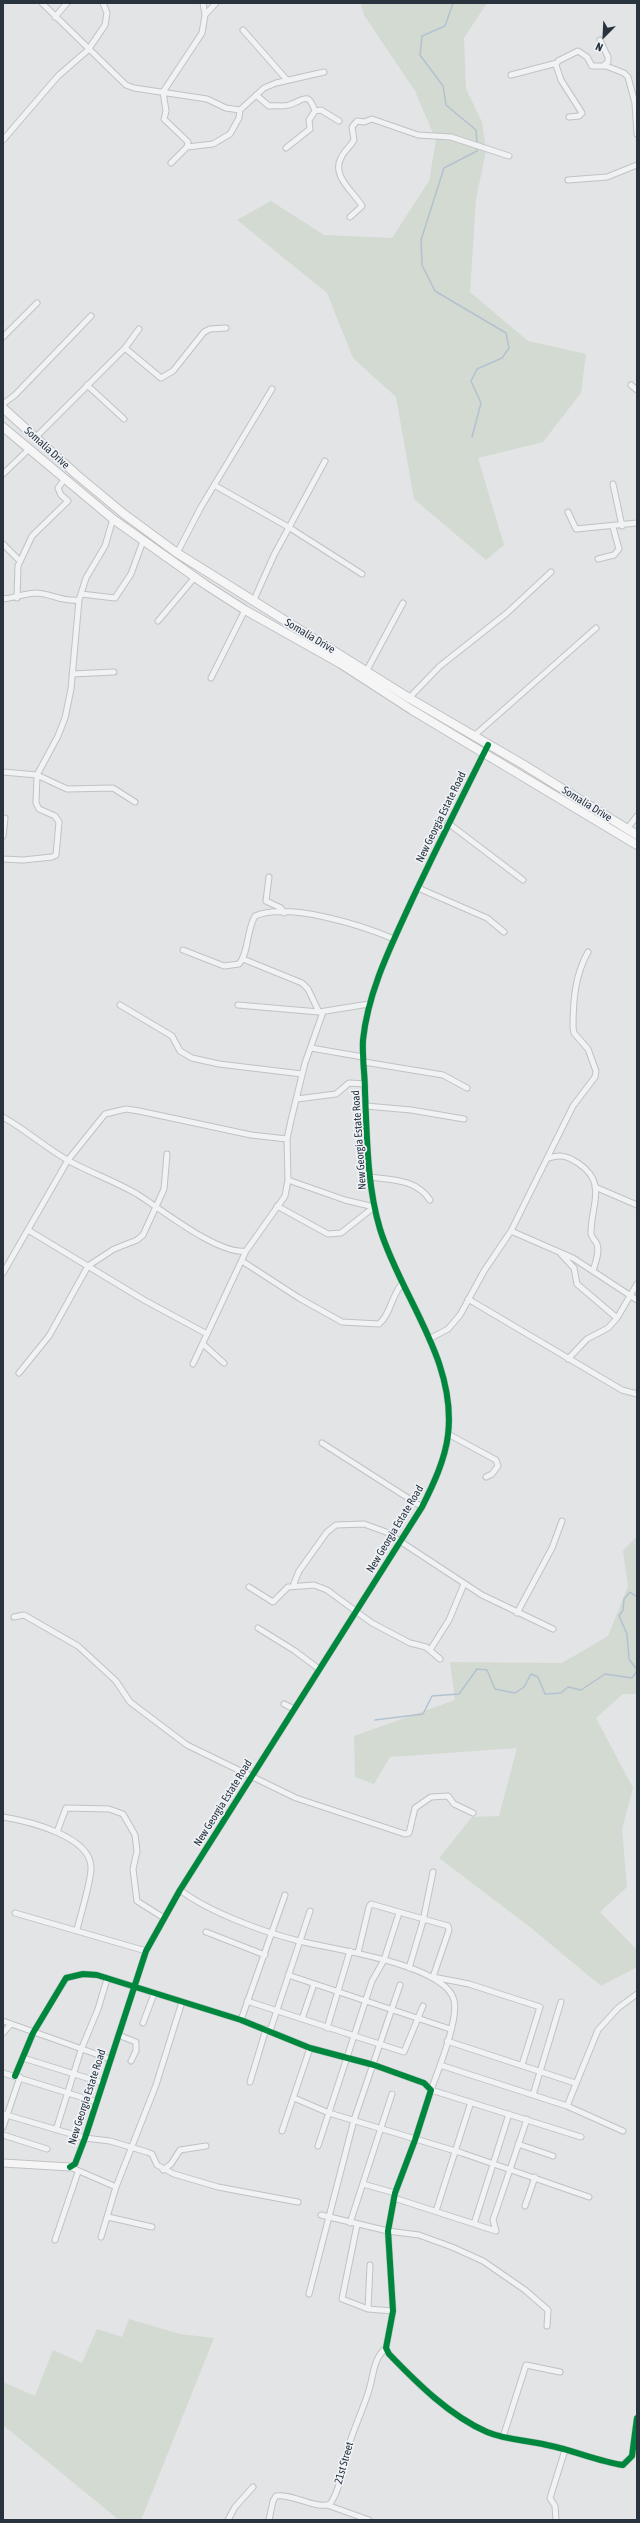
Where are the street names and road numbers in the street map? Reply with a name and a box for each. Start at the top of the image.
street label: Somalia Drive [22,424,72,472]
street label: Somalia Drive [282,616,338,656]
street label: New Georgia Estate Road [413,769,469,865]
street label: Somalia Drive [560,784,614,824]
street label: New Georgia Estate Road [349,1090,369,1190]
street label: New Georgia Estate Road [364,1483,426,1575]
street label: New Georgia Estate Road [191,1757,255,1849]
street label: New Georgia Estate Road [65,2048,109,2146]
street label: 21st Street [332,2440,356,2486]

